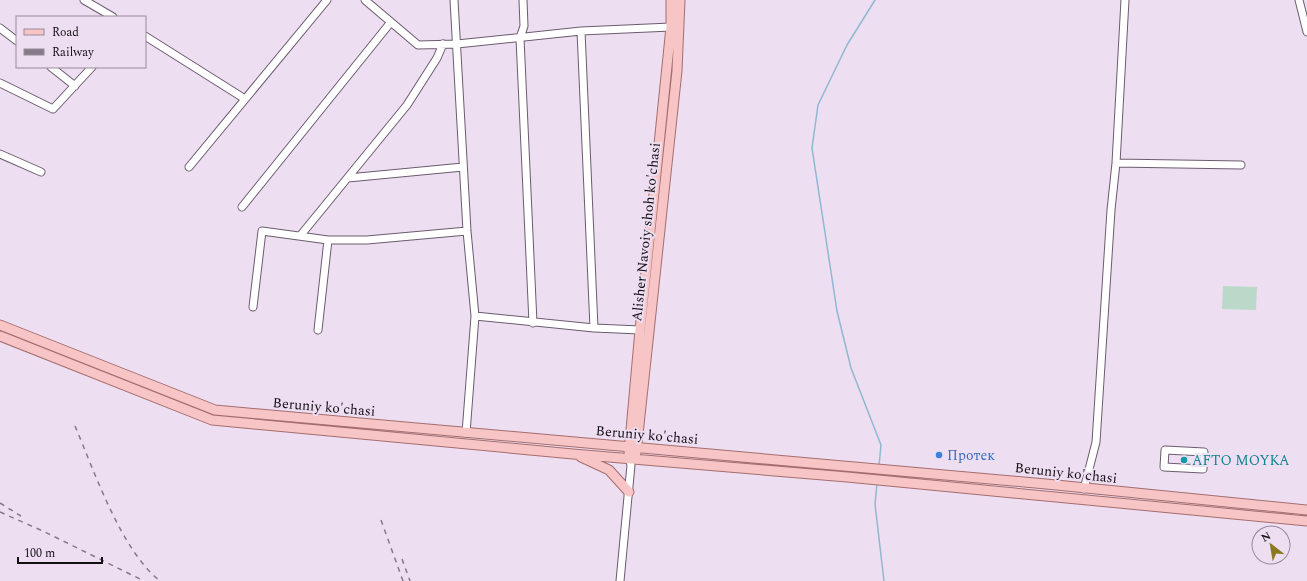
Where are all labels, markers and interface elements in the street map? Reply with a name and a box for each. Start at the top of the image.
legend [16,16,146,68]
text: Road [52,23,79,42]
text: Railway [52,43,95,62]
street label: Alisher Navoiy shoh ko'chasi [626,142,666,322]
street label: Beruniy ko'chasi [272,392,376,422]
street label: Beruniy ko'chasi [595,420,699,450]
place label: Протек [947,445,995,466]
marker: Протек [934,450,944,460]
place label: AFTO MOYKA [1192,450,1290,471]
marker: AFTO MOYKA [1179,455,1189,465]
street label: Beruniy ko'chasi [1014,457,1118,489]
north arrow [1251,525,1291,565]
text: N [1258,527,1274,546]
scale bar [18,539,102,565]
text: 100 m [24,544,55,563]

